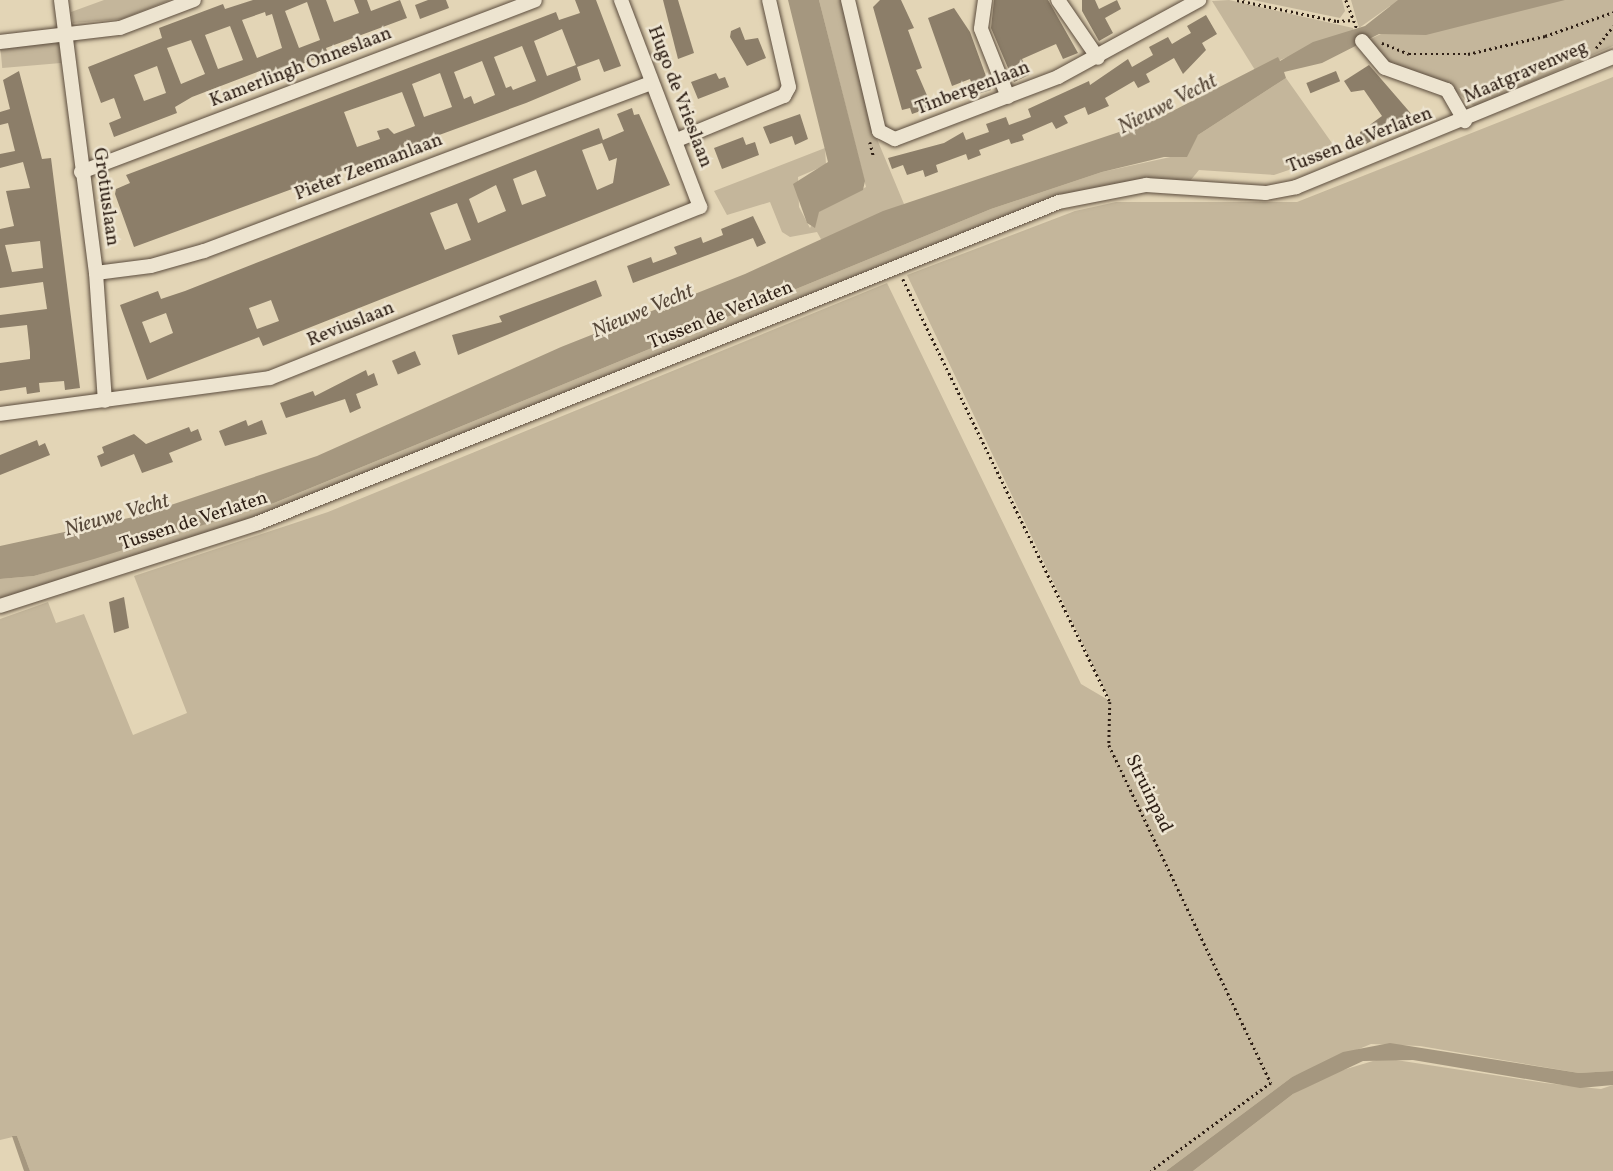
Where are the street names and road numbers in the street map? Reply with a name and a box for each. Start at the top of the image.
street label: Kamerlingh Onneslaan [207,23,395,113]
street label: Hugo de Vrieslaan [641,23,717,171]
street label: Maatgravenweg [1461,37,1591,109]
street label: Tinbergenlaan [913,57,1033,121]
street label: Tussen de Verlaten [1284,103,1436,179]
street label: Pieter Zeemanlaan [292,129,446,207]
street label: Grotiuslaan [87,146,123,248]
street label: Tussen de Verlaten [645,276,797,356]
street label: Reviuslaan [304,297,398,353]
street label: Tussen de Verlaten [117,487,271,557]
street label: Struinpad [1119,751,1177,837]

